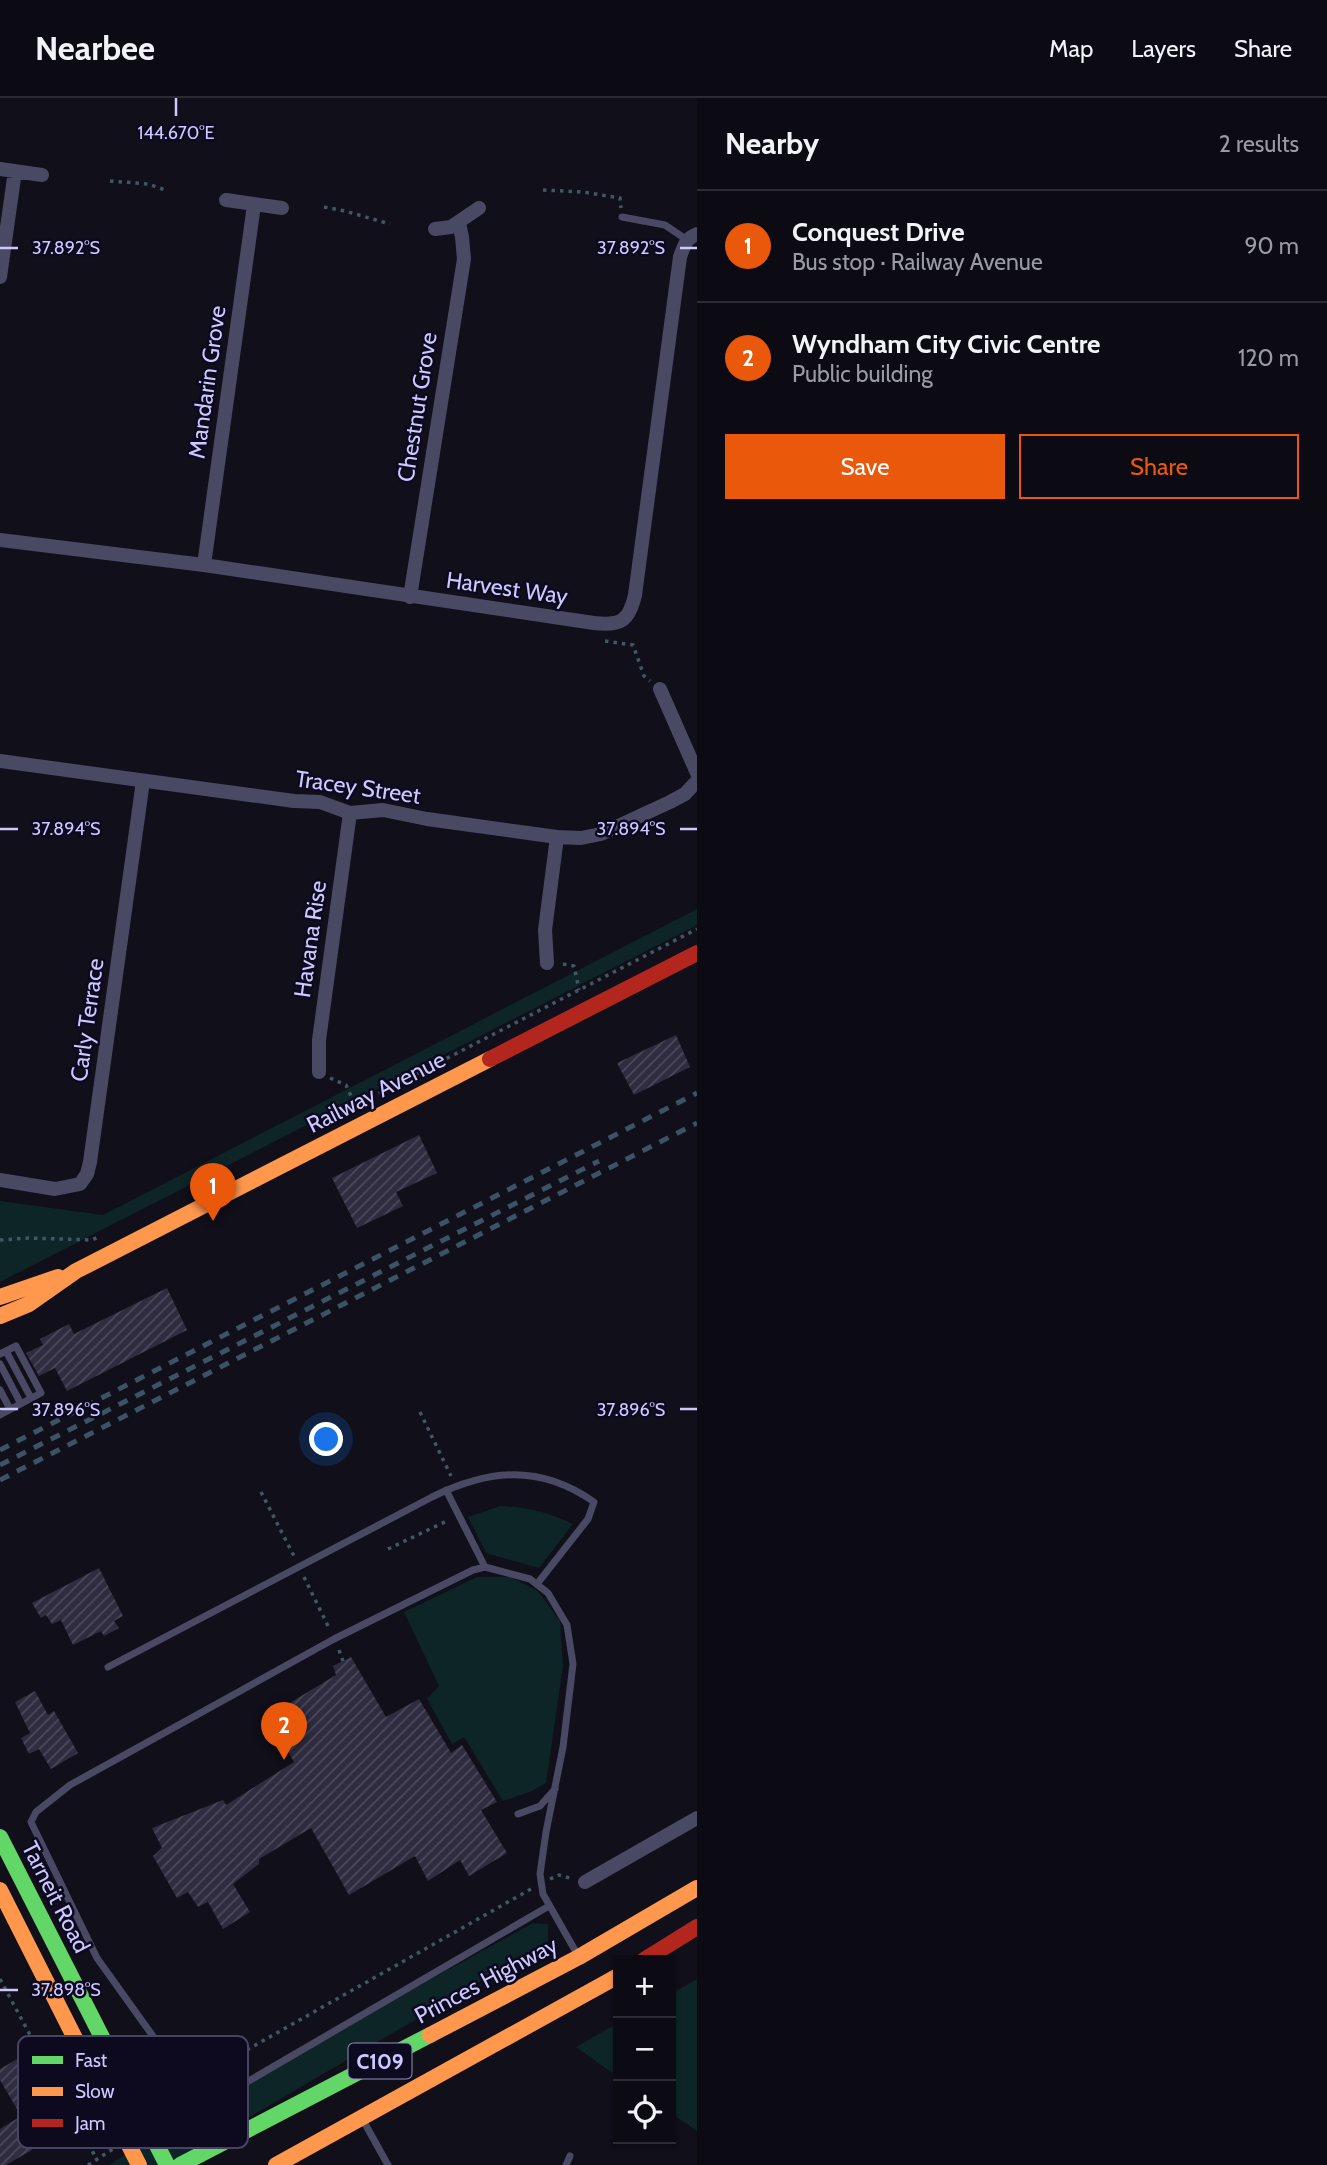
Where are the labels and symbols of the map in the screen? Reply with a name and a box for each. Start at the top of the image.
text: 144.670°E [138,122,214,144]
text: 37.892°S [32,237,100,259]
text: 37.892°S [597,237,665,259]
street label: Mandarin Grove [182,304,232,460]
street label: Chestnut Grove [391,330,443,484]
street label: Harvest Way [444,566,570,610]
street label: Tracey Street [294,764,423,810]
text: 37.894°S [32,818,100,840]
text: 37.894°S [597,818,665,840]
street label: Havana Rise [288,879,332,999]
street label: Carly Terrace [64,956,110,1083]
street label: Railway Avenue [302,1045,450,1139]
pin: 1 [190,1163,236,1221]
text: 37.896°S [32,1399,100,1421]
text: 37.896°S [597,1399,665,1421]
your location [309,1422,343,1456]
pin: 2 [261,1702,307,1760]
street label: Tarneit Road [16,1837,96,1957]
street label: Princes Highway [410,1930,563,2029]
text: 37.898°S [31,1979,101,2001]
legend [18,2036,248,2148]
road number: C109 [348,2044,412,2078]
text: Fast [75,2049,108,2072]
text: Slow [75,2080,115,2103]
text: Jam [74,2112,105,2135]

